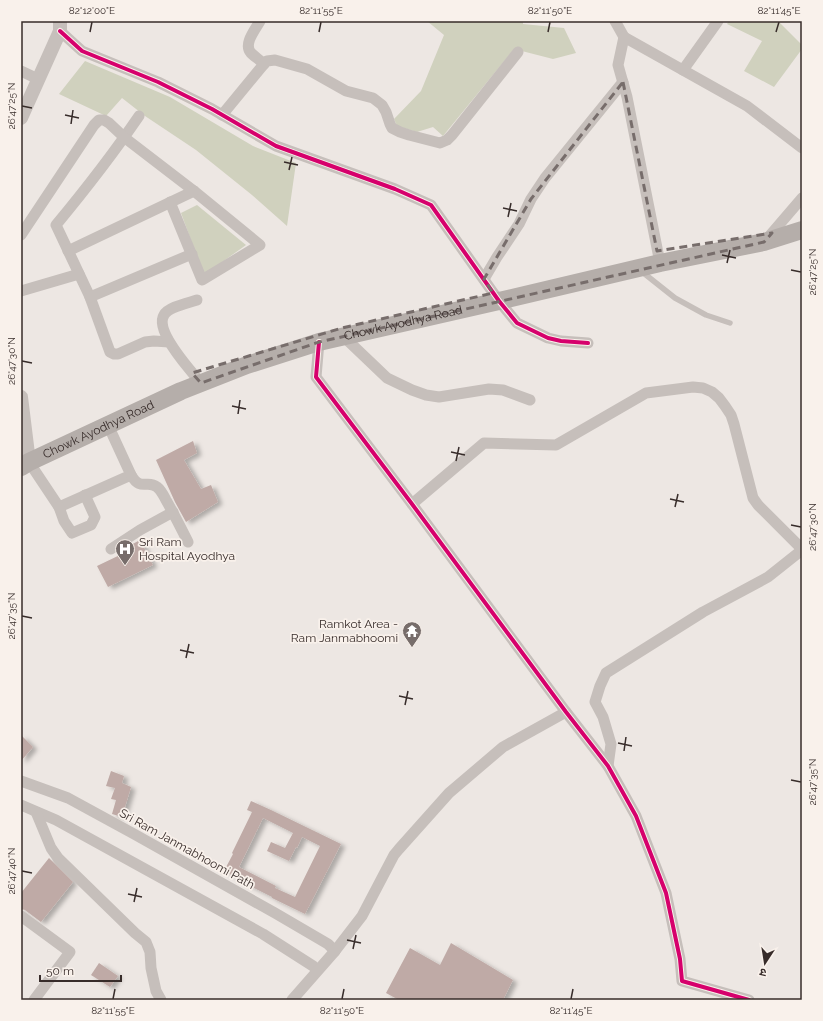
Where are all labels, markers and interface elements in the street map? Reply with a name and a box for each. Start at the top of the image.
text: 82°12'00"E [69,5,115,16]
text: 82°11'55"E [299,5,343,16]
text: 82°11'50"E [528,5,572,16]
text: 82°11'45"E [757,5,801,16]
text: 26°47'25"N [6,82,17,130]
text: 26°47'25"N [807,248,818,296]
street label: Chowk Ayodhya Road [342,303,464,343]
text: 26°47'30"N [6,337,17,385]
street label: Chowk Ayodhya Road [41,398,156,462]
text: 26°47'30"N [807,503,818,551]
place label: Sri Ram Hospital Ayodhya [139,535,235,563]
hospital icon: Sri Ram Hospital Ayodhya [114,538,136,566]
text: 26°47'35"N [6,592,17,640]
place label: Ramkot Area - Ram Janmabhoomi [291,617,398,645]
temple icon: Ramkot Area - Ram Janmabhoomi [401,620,423,648]
text: 26°47'35"N [807,758,818,806]
street label: Sri Ram Janmabhoomi Path [117,806,257,892]
text: 26°47'40"N [6,847,17,895]
north arrow [745,943,785,983]
scale bar [40,957,121,983]
text: 50 m [46,964,74,978]
text: उ [758,965,768,979]
text: 82°11'55"E [91,1005,135,1016]
text: 82°11'50"E [320,1005,364,1016]
text: 82°11'45"E [549,1005,593,1016]

